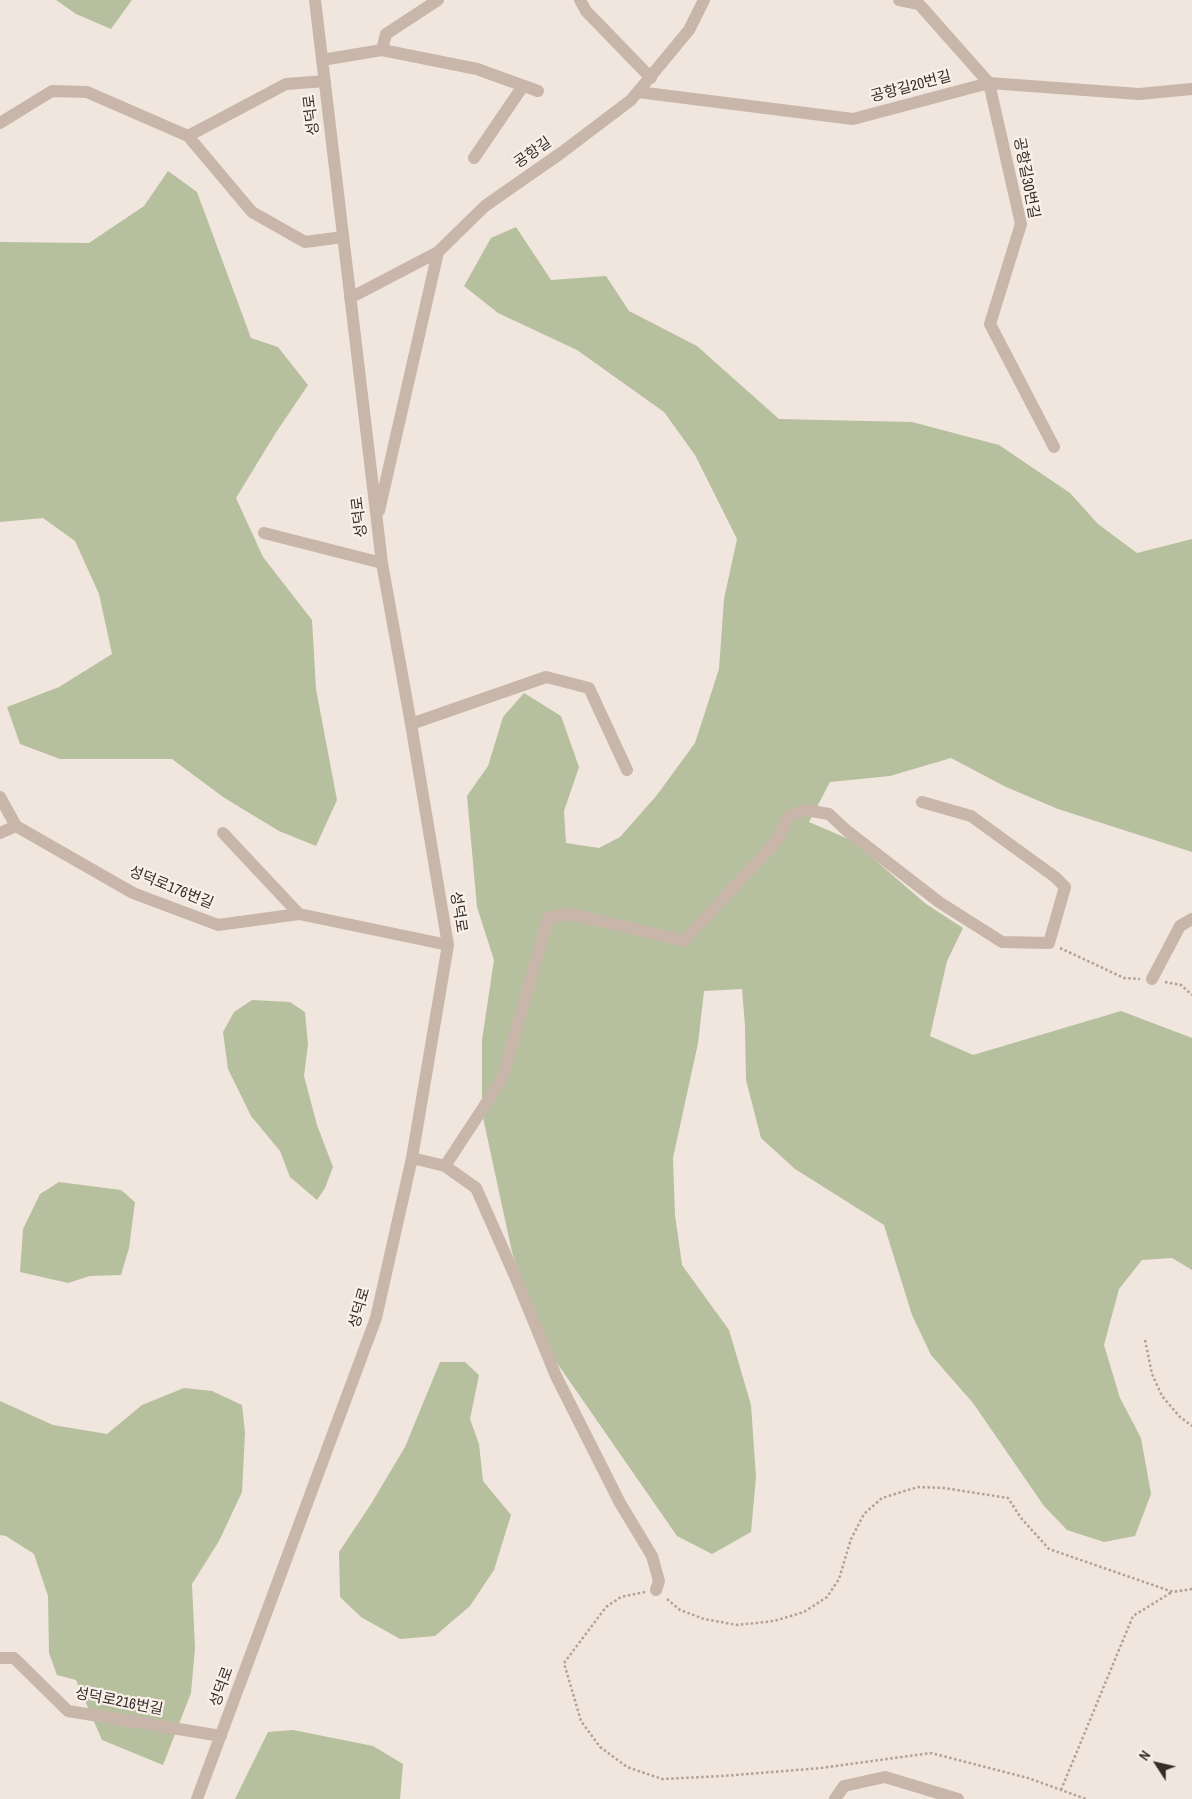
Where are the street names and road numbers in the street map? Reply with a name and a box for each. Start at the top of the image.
street label: 공항길20번길 [869,68,953,106]
street label: 성덕로 [301,93,323,137]
street label: 공항길 [511,134,555,172]
street label: 공항길30번길 [1009,136,1043,220]
street label: 성덕로 [349,495,371,539]
street label: 성덕로176번길 [126,863,216,913]
street label: 성덕로 [446,890,470,934]
street label: 성덕로 [346,1286,374,1330]
street label: 성덕로 [206,1664,238,1710]
street label: 성덕로216번길 [73,1685,165,1719]

